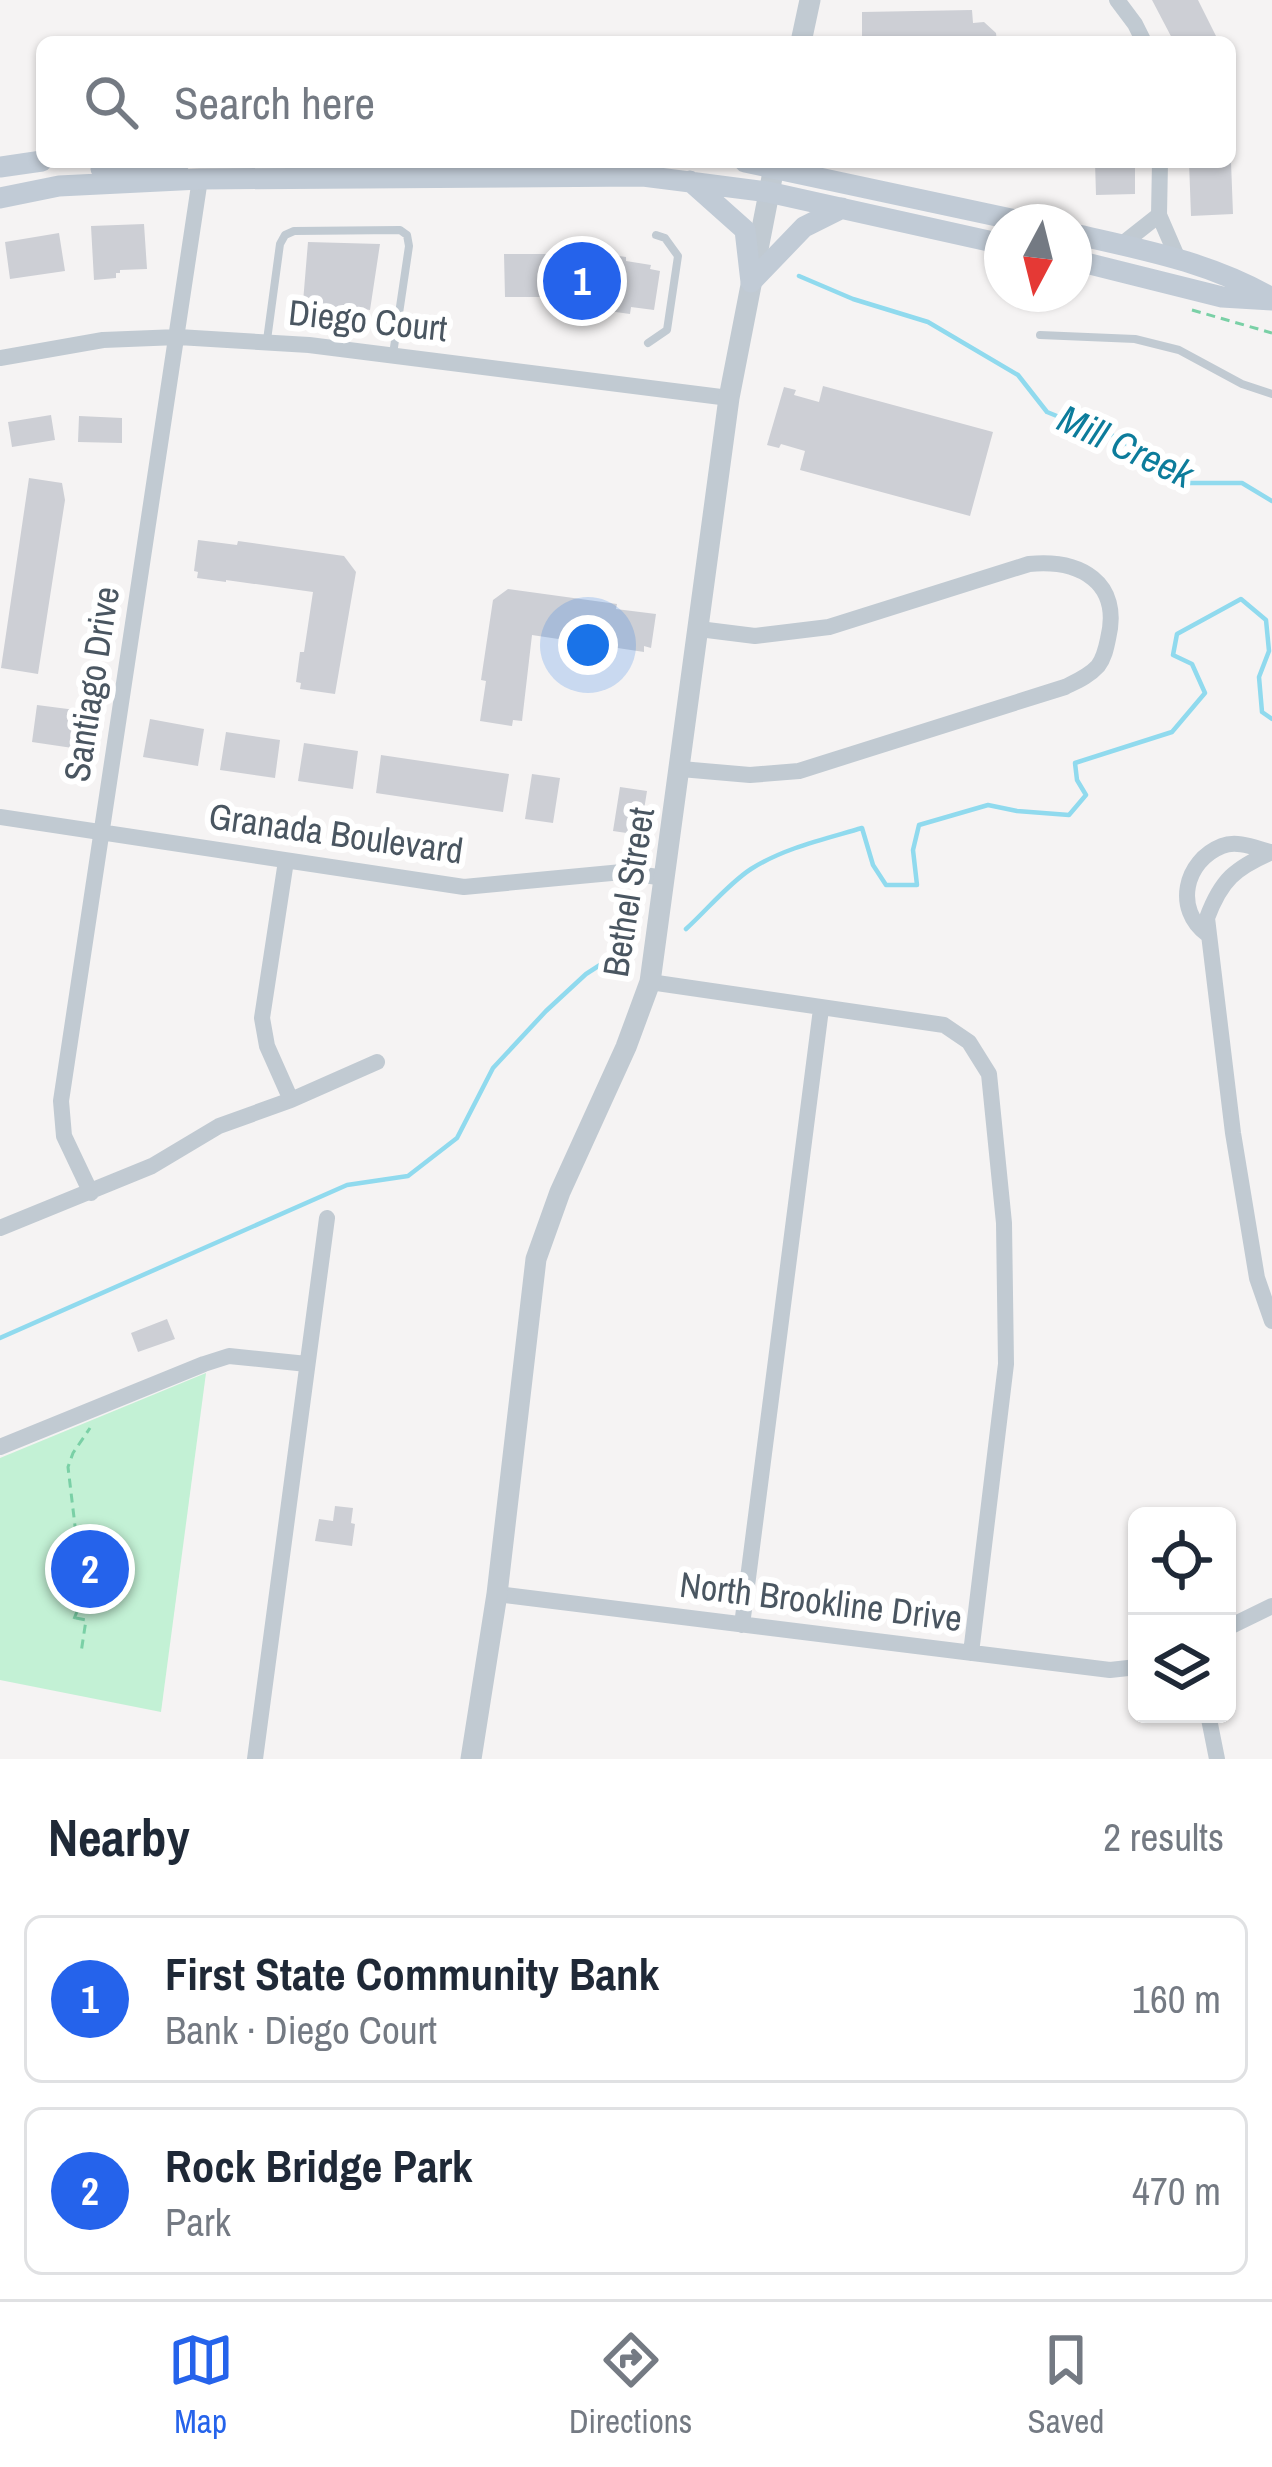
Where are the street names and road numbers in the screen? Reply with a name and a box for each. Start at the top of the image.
street label: Diego Court [286,288,450,352]
street label: Santiago Drive [52,583,130,785]
street label: Granada Boulevard [206,791,466,875]
street label: Bethel Street [591,804,665,980]
street label: North Brookline Drive [677,1560,965,1642]

